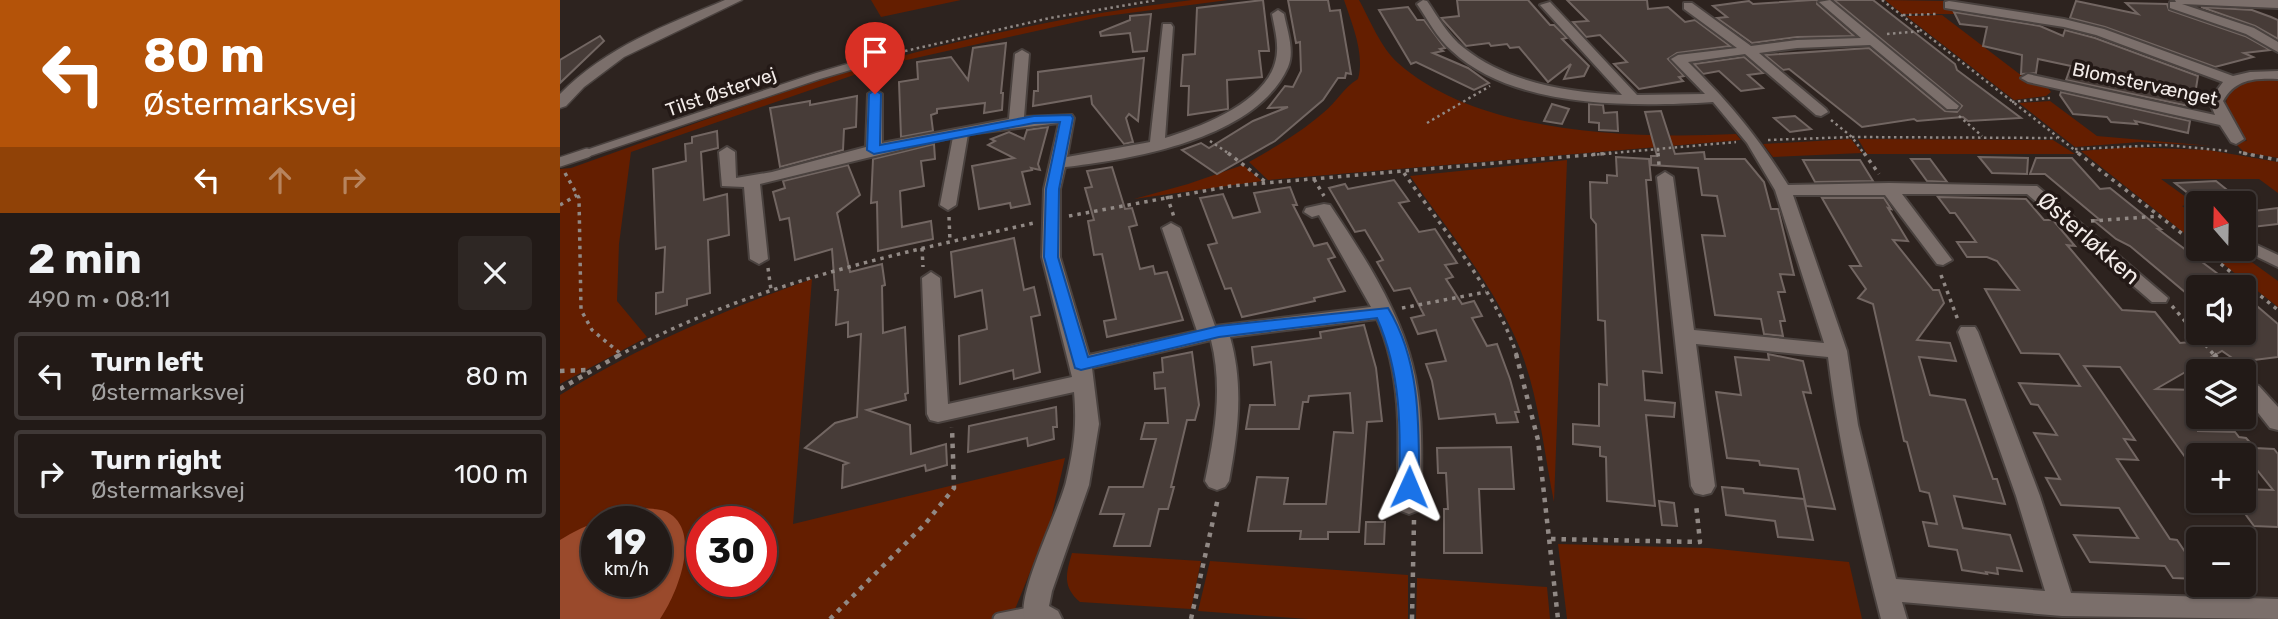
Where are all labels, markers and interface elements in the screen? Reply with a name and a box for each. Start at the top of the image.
pin [845,22,905,94]
text: 80 m [143,26,265,84]
icon: left [28,28,119,119]
icon: arrive [856,33,894,71]
street label: Blomstervænget [2070,57,2220,111]
street label: Tilst Østervej [663,62,779,122]
text: Østermarksvej [143,85,357,123]
icon: left [188,161,226,199]
icon: ahead [261,161,299,199]
icon: right [334,161,372,199]
street label: Østerløkken [2032,186,2146,290]
north arrow [2186,191,2256,261]
map controls [2186,191,2256,597]
text: 2 min [28,234,142,284]
button: close [458,236,532,310]
button: sound [2186,275,2256,345]
text: 490 m · 08:11 [28,285,170,313]
text: Turn left [91,347,203,378]
icon: left [32,357,70,395]
button: layers [2186,359,2256,429]
text: 80 m [465,361,528,392]
text: Østermarksvej [91,378,245,406]
button: + [2186,443,2256,513]
text: Turn right [91,445,221,476]
position arrow [1372,450,1446,524]
icon: right [32,455,70,493]
text: 100 m [454,459,528,490]
text: Østermarksvej [91,476,245,504]
speed limit sign: 30 [686,506,777,597]
text: 19 [607,521,646,563]
button: − [2186,527,2256,597]
text: km/h [604,558,649,580]

